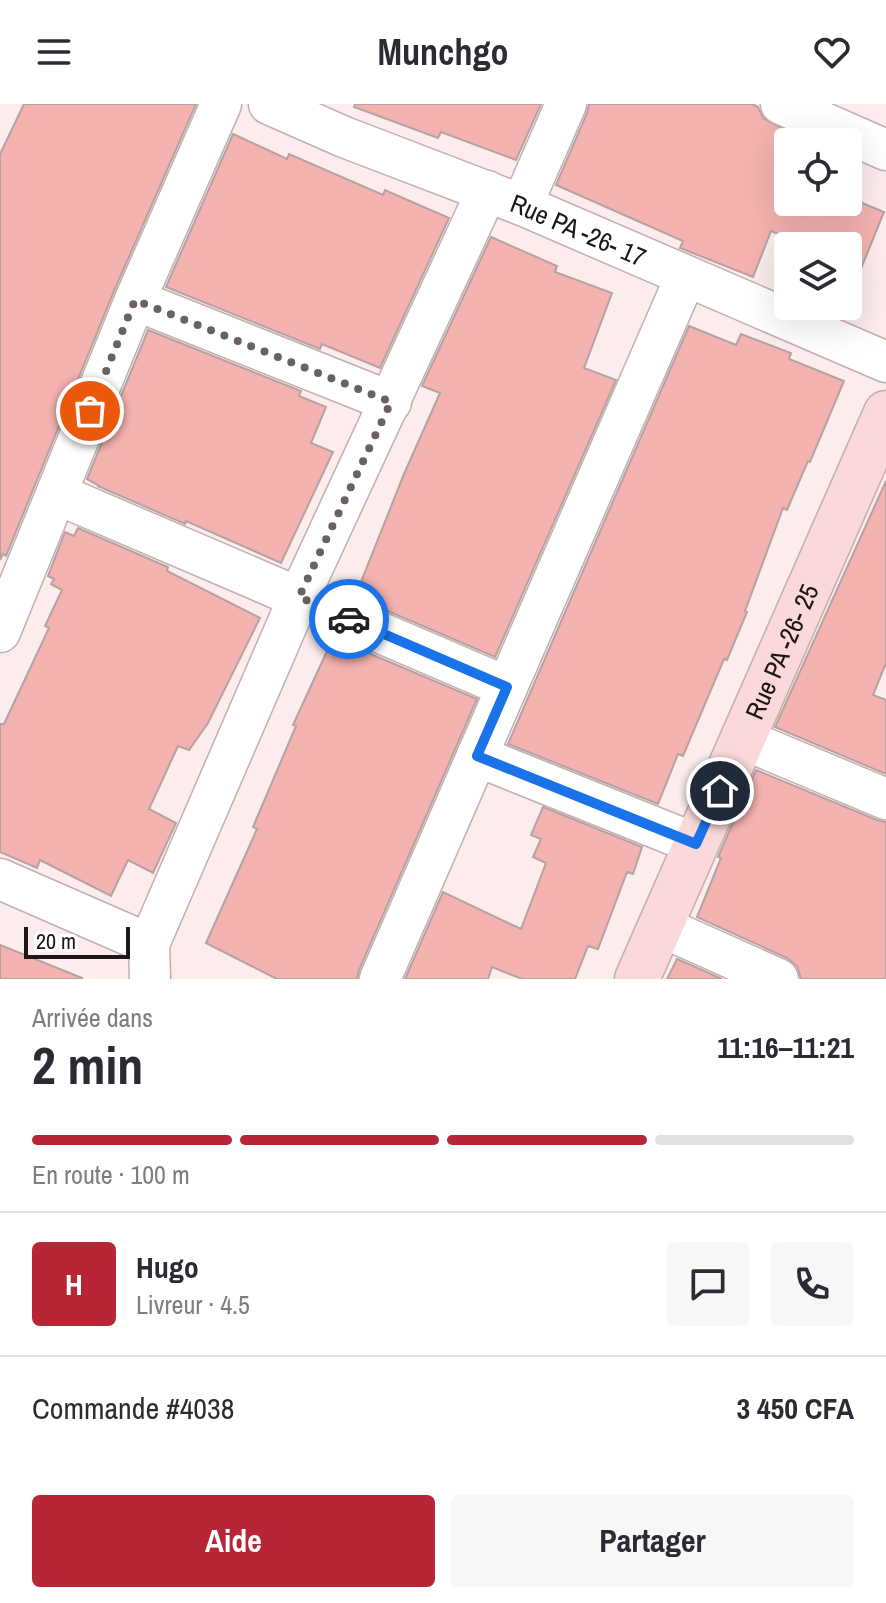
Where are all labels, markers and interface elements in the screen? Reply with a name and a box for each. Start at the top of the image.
text: Munchgo [377,28,509,76]
icon: menu [32,30,76,74]
icon: heart [810,30,854,74]
map controls [774,128,862,320]
button: locate [774,128,862,216]
street label: Rue PA -26- 17 [506,185,652,274]
button: layers [774,232,862,320]
pin [56,377,124,445]
icon: bag [68,389,112,433]
street label: Rue PA -26- 25 [736,578,826,724]
courier [309,579,389,659]
icon: car [327,597,371,641]
pin [686,757,754,825]
icon: home [698,769,742,813]
scale bar [24,923,130,959]
text: 20 m [36,926,76,956]
text: Arrivée dans [32,1000,153,1035]
text: 11:16–11:21 [717,1027,854,1067]
text: 2 min [32,1030,143,1100]
text: En route · 100 m [32,1157,190,1192]
button: chat [666,1242,750,1326]
button: phone [770,1242,854,1326]
text: Hugo [136,1247,199,1287]
text: H [65,1264,83,1304]
text: Livreur · 4.5 [136,1287,250,1322]
text: Commande #4038 [32,1388,234,1428]
text: 3 450 CFA [736,1388,854,1428]
button: Aide [32,1495,435,1587]
button: Partager [451,1495,854,1587]

